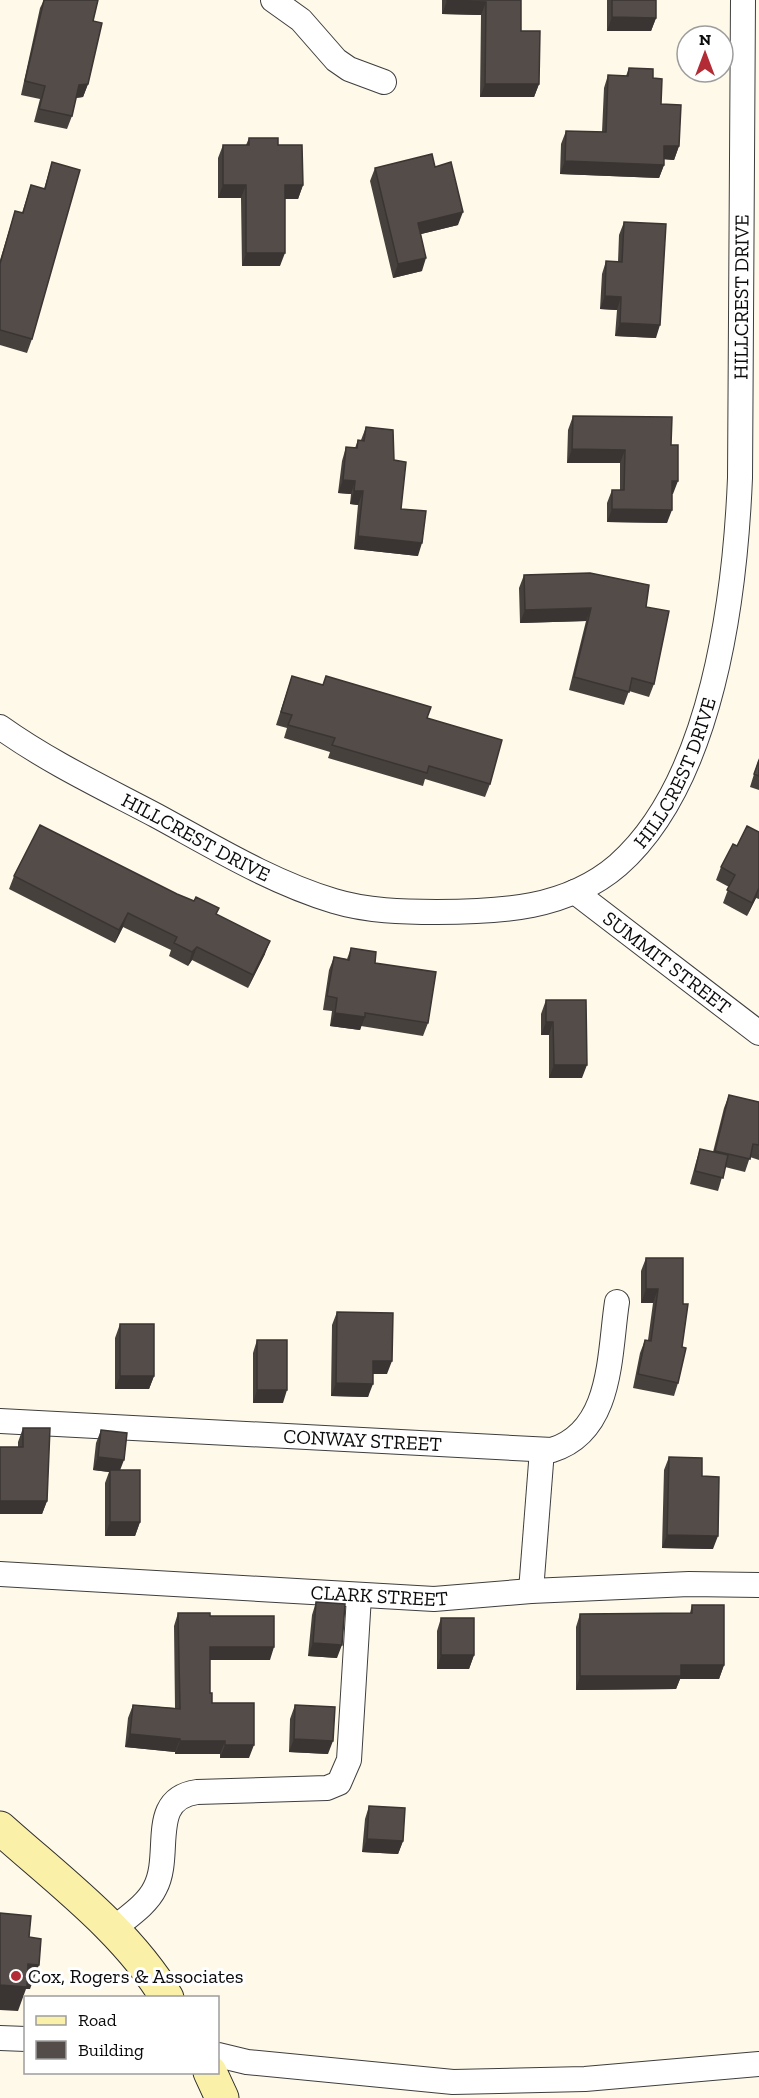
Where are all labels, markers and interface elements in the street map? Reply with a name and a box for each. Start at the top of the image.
north arrow [675,24,735,84]
text: N [699,30,711,49]
street label: HILLCREST DRIVE [729,214,754,380]
street label: HILLCREST DRIVE [628,695,721,853]
street label: HILLCREST DRIVE [118,788,274,887]
street label: SUMMIT STREET [598,906,736,1019]
street label: CONWAY STREET [283,1424,442,1456]
street label: CLARK STREET [310,1580,449,1611]
place label: Cox, Rogers & Associates [28,1964,243,1988]
marker: Cox, Rogers & Associates [9,1969,23,1983]
legend [24,1996,219,2074]
text: Road [78,2009,117,2031]
text: Building [78,2039,144,2061]

